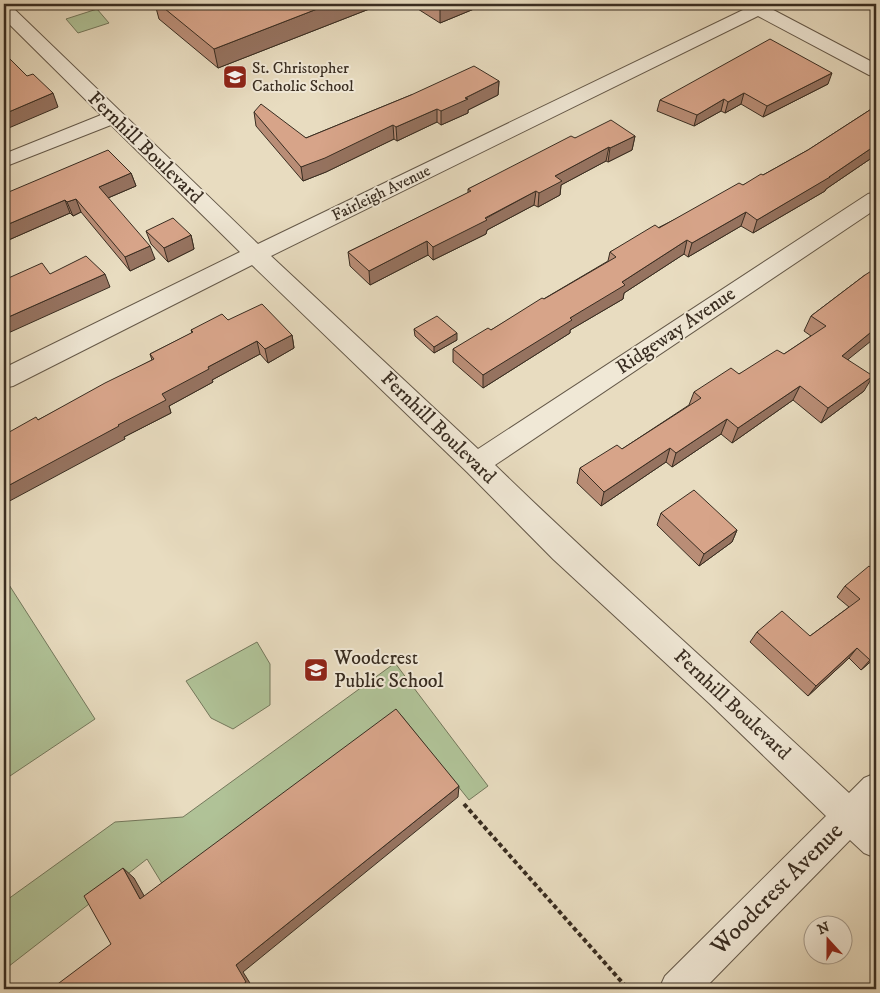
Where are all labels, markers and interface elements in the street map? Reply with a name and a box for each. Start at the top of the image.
place label: St. Christopher Catholic School [252,58,354,96]
school or university icon: St. Christopher Catholic School [222,64,248,90]
street label: Fernhill Boulevard [82,87,208,209]
street label: Fairleigh Avenue [328,160,434,226]
street label: Ridgeway Avenue [611,282,741,380]
street label: Fernhill Boulevard [375,367,501,489]
street label: Fernhill Boulevard [668,644,796,766]
place label: Woodcrest Public School [333,646,444,694]
school or university icon: Woodcrest Public School [303,657,329,683]
street label: Woodcrest Avenue [704,816,850,962]
north arrow [802,916,852,966]
text: N [815,918,833,939]

